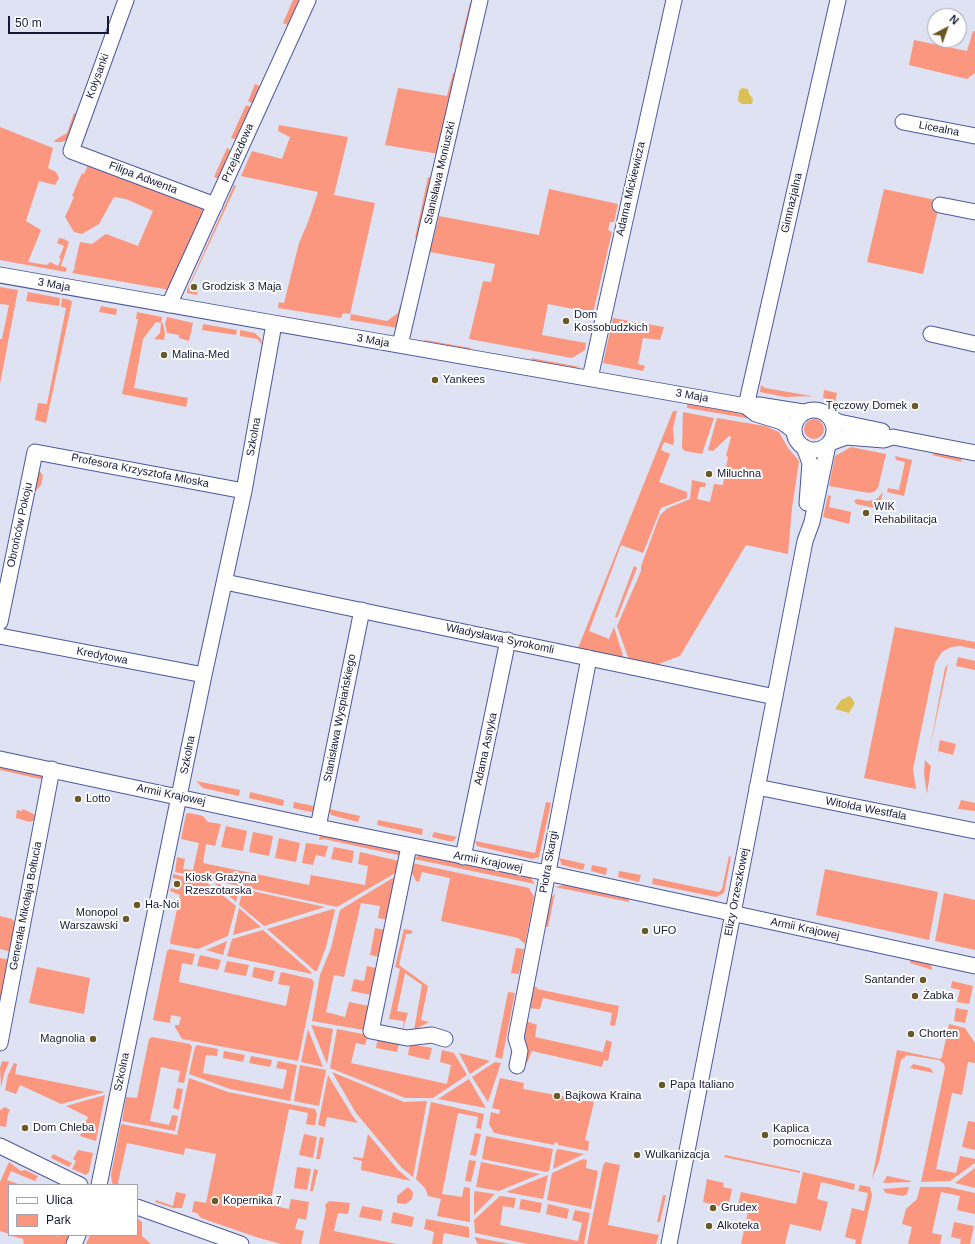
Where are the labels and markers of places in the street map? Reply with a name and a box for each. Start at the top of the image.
place label: Grodzisk 3 Maja [202,280,281,294]
marker: Grodzisk 3 Maja [189,282,199,292]
place label: Dom Kossobudzkich [574,308,648,334]
marker: Dom Kossobudzkich [561,316,571,326]
place label: Malina-Med [172,348,229,362]
marker: Malina-Med [159,350,169,360]
place label: Yankees [443,373,485,387]
marker: Yankees [430,375,440,385]
place label: Tęczowy Domek [826,399,907,413]
marker: Tęczowy Domek [910,401,920,411]
place label: Miluchna [717,467,761,481]
marker: Miluchna [704,469,714,479]
place label: WIK Rehabilitacja [874,500,937,526]
marker: WIK Rehabilitacja [861,508,871,518]
place label: Lotto [86,792,110,806]
marker: Lotto [73,794,83,804]
place label: Kiosk Grażyna Rzeszotarska [185,871,257,897]
marker: Kiosk Grażyna Rzeszotarska [172,879,182,889]
place label: Ha-Noi [145,898,179,912]
marker: Ha-Noi [132,900,142,910]
place label: Monopol Warszawski [60,906,118,932]
marker: Monopol Warszawski [121,914,131,924]
place label: UFO [653,924,676,938]
marker: UFO [640,926,650,936]
place label: Santander [864,973,915,987]
marker: Santander [918,975,928,985]
place label: Żabka [923,989,954,1003]
marker: Żabka [910,991,920,1001]
place label: Chorten [919,1027,958,1041]
marker: Chorten [906,1029,916,1039]
place label: Magnolia [40,1032,85,1046]
marker: Magnolia [88,1034,98,1044]
place label: Papa Italiano [670,1078,734,1092]
marker: Papa Italiano [657,1080,667,1090]
place label: Bajkowa Kraina [565,1089,641,1103]
marker: Bajkowa Kraina [552,1091,562,1101]
place label: Dom Chleba [33,1121,94,1135]
place label: Kaplica pomocnicza [773,1122,832,1148]
marker: Dom Chleba [20,1123,30,1133]
marker: Kaplica pomocnicza [760,1130,770,1140]
place label: Wulkanizacja [645,1148,710,1162]
marker: Wulkanizacja [632,1150,642,1160]
place label: Kopernika 7 [223,1194,282,1208]
marker: Kopernika 7 [210,1196,220,1206]
place label: Grudex [721,1201,757,1215]
marker: Grudex [708,1203,718,1213]
place label: Alkoteka [717,1219,759,1233]
marker: Alkoteka [704,1221,714,1231]

